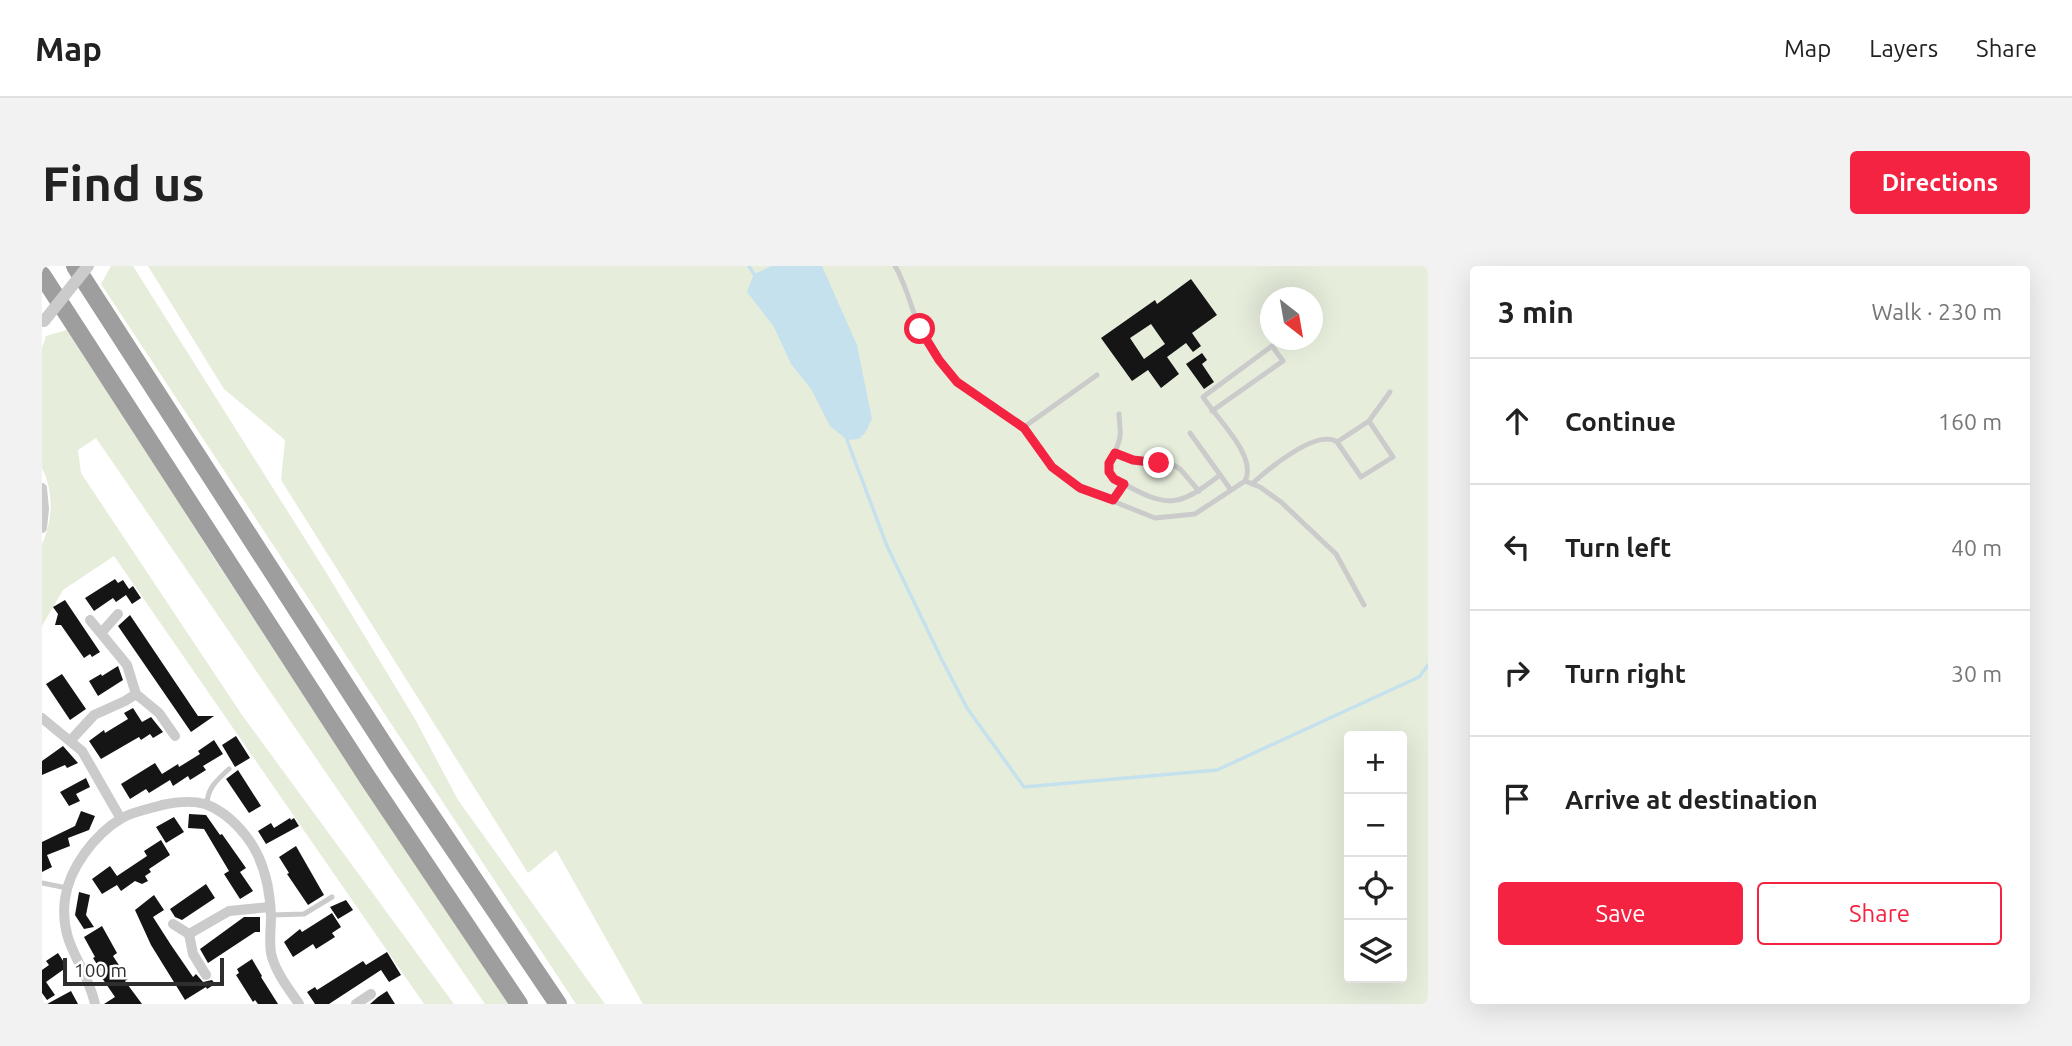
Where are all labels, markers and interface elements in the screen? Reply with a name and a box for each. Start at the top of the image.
text: Map [35,30,102,67]
text: Map [1784,35,1831,62]
text: Layers [1869,35,1938,62]
text: Share [1976,35,2037,62]
button: Directions [1850,151,2030,214]
text: Find us [42,155,205,210]
north arrow [1260,287,1323,350]
text: 3 min [1498,295,1574,329]
text: Walk · 230 m [1871,299,2002,324]
route start [904,313,935,344]
icon: ahead [1498,402,1536,440]
text: Continue [1565,407,1676,436]
text: 160 m [1938,409,2002,434]
route end [1143,447,1174,478]
icon: left [1498,528,1536,566]
text: Turn left [1565,533,1671,562]
text: 40 m [1951,535,2002,560]
icon: right [1498,654,1536,692]
text: Turn right [1565,659,1686,688]
text: 30 m [1951,661,2002,686]
map controls [1344,731,1407,983]
button: + [1344,731,1407,794]
icon: arrive [1498,780,1536,818]
text: Arrive at destination [1565,785,1818,814]
button: − [1344,794,1407,857]
button: locate [1344,857,1407,920]
button: Save [1498,882,1743,945]
button: Share [1757,882,2002,945]
button: layers [1344,920,1407,983]
scale bar [63,955,224,987]
text: 100 m [74,959,127,981]

